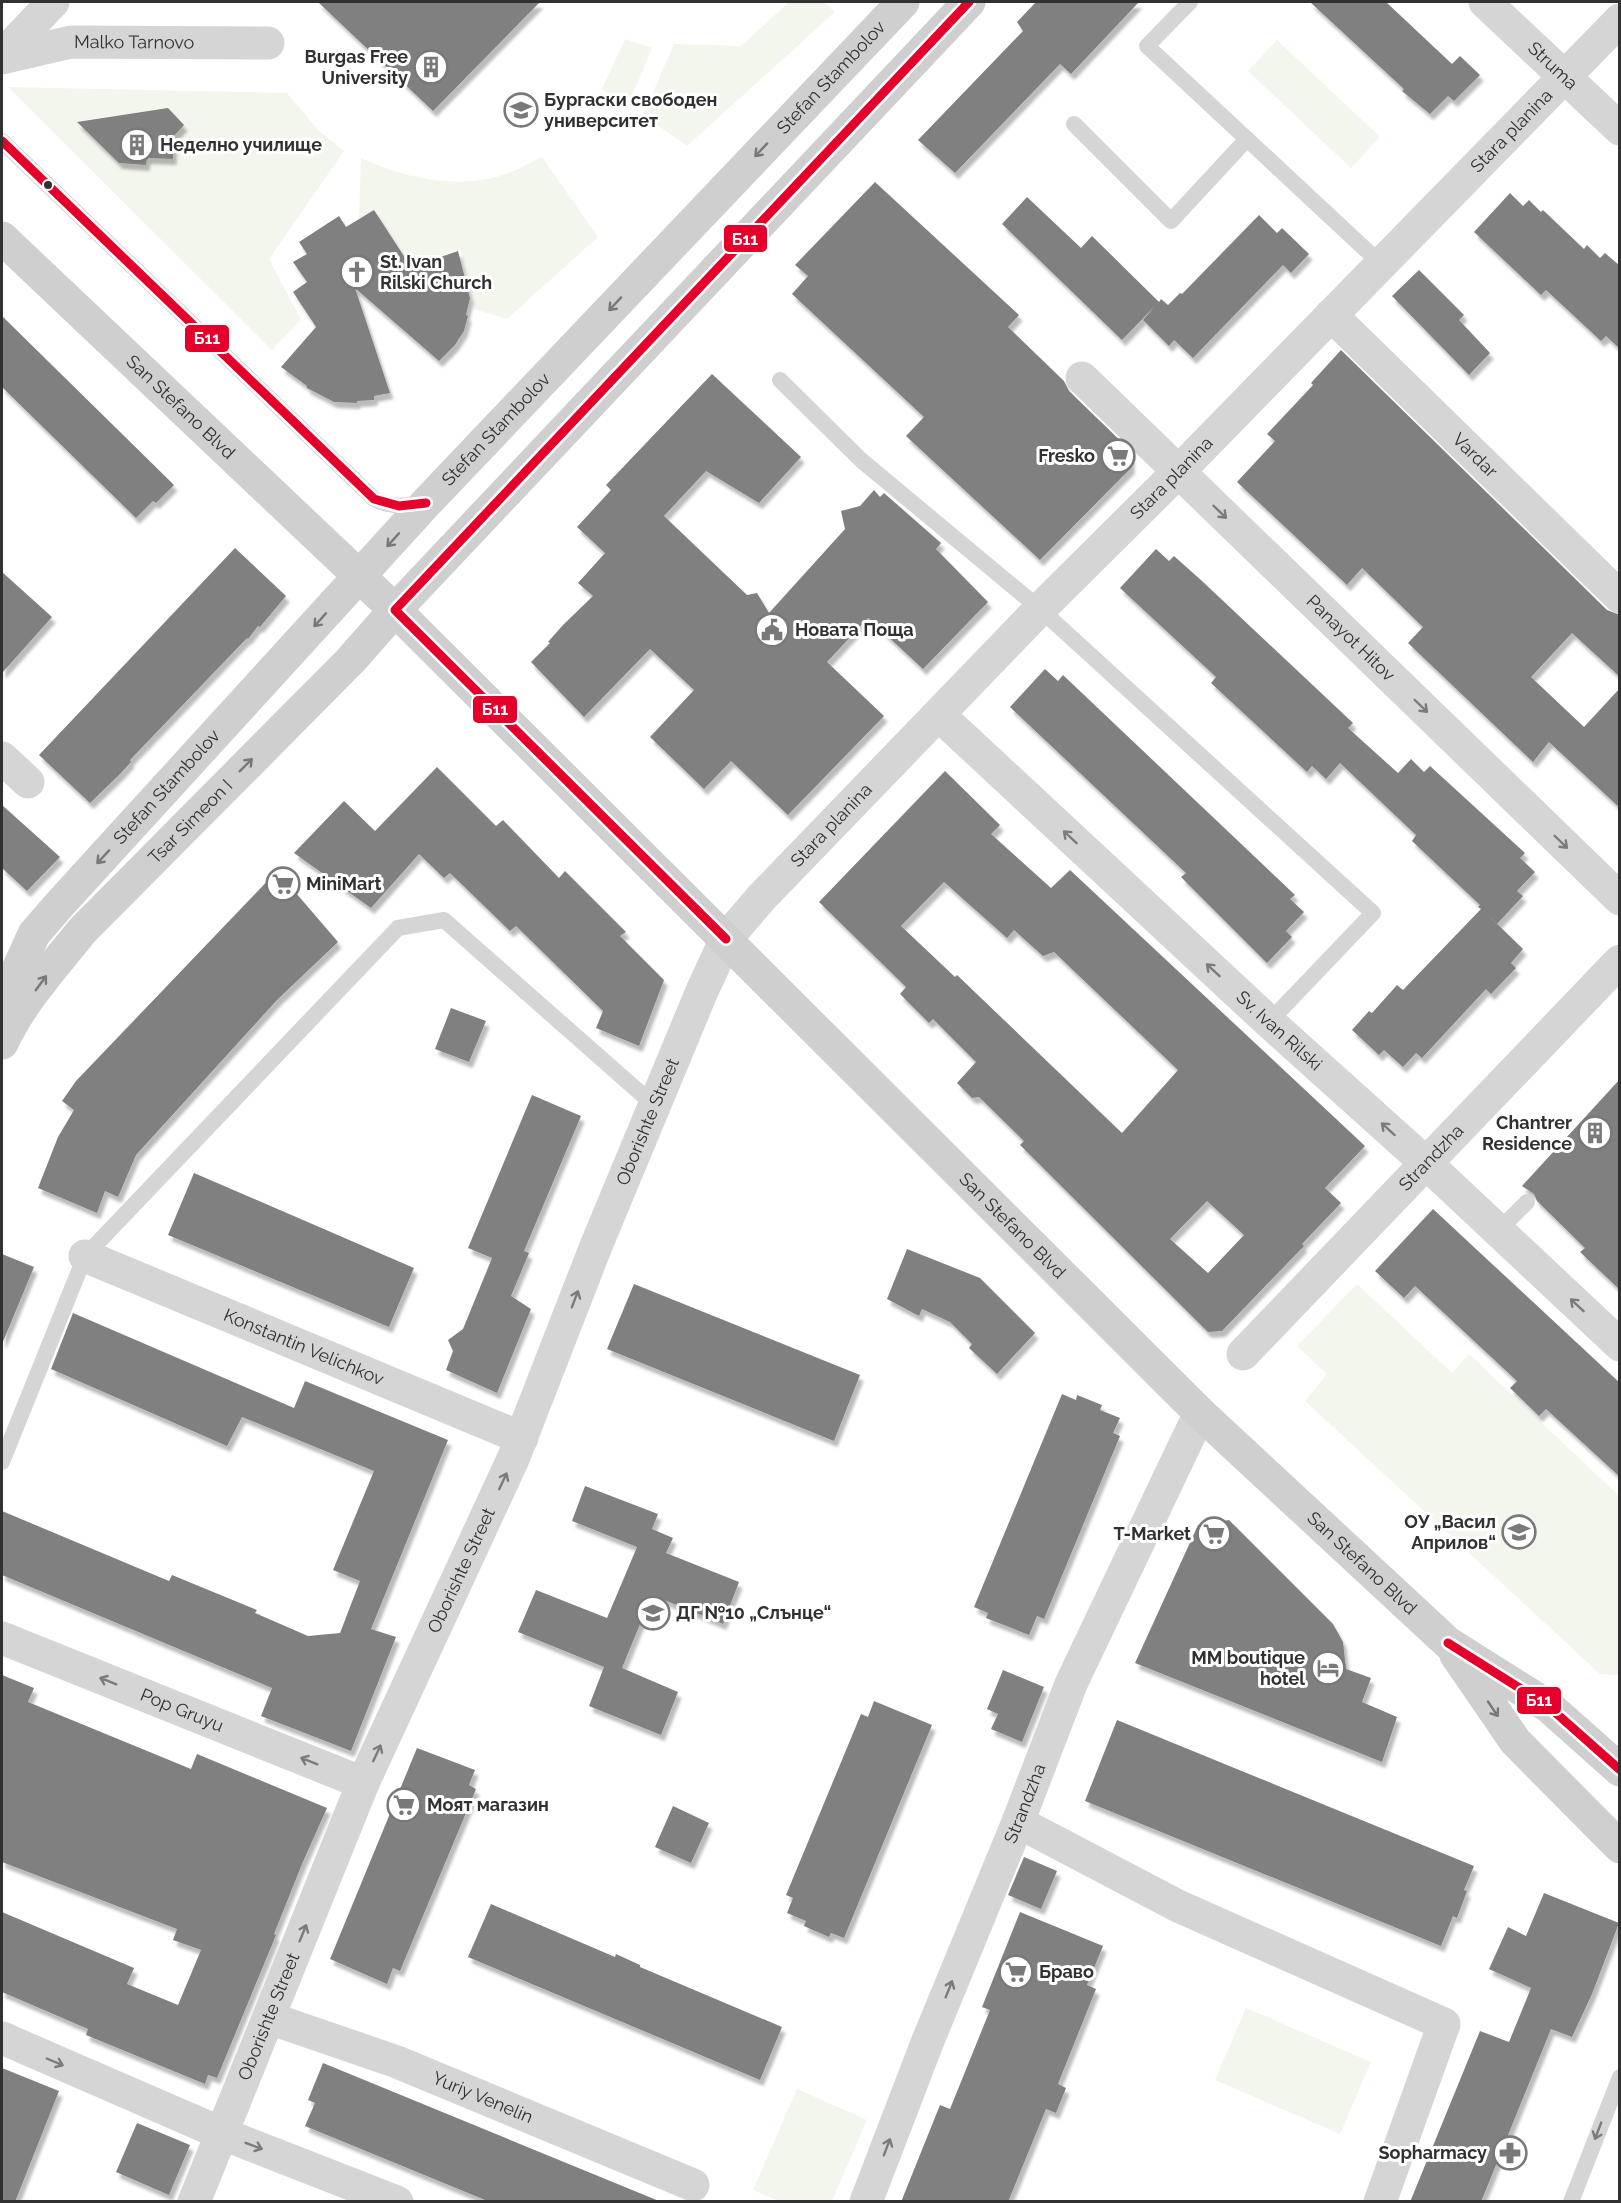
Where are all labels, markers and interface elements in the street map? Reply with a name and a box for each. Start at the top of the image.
street label: Stefan Stambolov [772,16,890,138]
street label: Malko Tarnovo [74,31,195,53]
street label: Struma [1524,37,1582,94]
place label: Burgas Free University [305,46,408,88]
building icon: Burgas Free University [413,49,449,85]
street label: Stara planina [1466,85,1556,176]
place label: Бургаски свободен университет [544,89,717,131]
school or university icon: Бургаски свободен университет [503,92,539,128]
building icon: Неделно училище [119,127,155,163]
place label: Неделно училище [160,134,322,155]
one-way arrow [754,143,768,158]
unlabelled marker [42,179,54,191]
line badge: Б11 [723,224,768,253]
text: Б11 [732,230,758,249]
place label: St. Ivan Rilski Church [380,251,492,293]
church icon: St. Ivan Rilski Church [339,254,375,290]
one-way arrow [608,297,622,312]
line badge: Б11 [184,324,230,353]
text: Б11 [194,329,220,348]
street label: San Stefano Blvd [122,350,240,463]
street label: Stefan Stambolov [437,368,555,490]
street label: Vardar [1448,428,1503,482]
street label: Stara planina [1126,432,1217,523]
supermarket icon: Fresko [1100,438,1136,474]
place label: Fresko [1038,445,1095,466]
one-way arrow [1213,505,1228,520]
one-way arrow [386,532,400,547]
street label: Panayot Hitov [1303,590,1400,686]
one-way arrow [313,612,327,627]
public building icon: Новата Поща [754,612,790,648]
place label: Новата Поща [795,619,914,640]
line badge: Б11 [472,695,518,724]
one-way arrow [1413,699,1428,714]
text: Б11 [482,700,508,719]
street label: Stefan Stambolov [109,725,224,848]
one-way arrow [238,758,253,772]
street label: Tsar Simeon I [144,775,236,868]
street label: Stara planina [786,779,876,871]
one-way arrow [1063,830,1078,844]
one-way arrow [1553,835,1568,849]
one-way arrow [96,849,110,864]
supermarket icon: MiniMart [265,866,301,902]
place label: MiniMart [306,873,381,894]
one-way arrow [1205,962,1220,977]
one-way arrow [34,976,47,992]
street label: Sv. Ivan Rilski [1232,986,1327,1075]
street label: Oborishte Street [611,1055,683,1188]
place label: Chantrer Residence [1482,1112,1572,1154]
building icon: Chantrer Residence [1577,1115,1613,1151]
street label: Strandzha [1394,1120,1468,1195]
one-way arrow [1381,1122,1396,1136]
street label: San Stefano Blvd [955,1168,1070,1283]
one-way arrow [570,1291,581,1309]
one-way arrow [1570,1298,1585,1312]
street label: Konstantin Velichkov [221,1304,388,1389]
one-way arrow [498,1472,510,1490]
street label: Oborishte Street [423,1504,499,1636]
street label: San Stefano Blvd [1303,1507,1421,1619]
place label: ОУ „Васил Априлов“ [1404,1511,1496,1553]
school or university icon: ОУ „Васил Априлов“ [1501,1514,1537,1550]
supermarket icon: T-Market [1196,1516,1232,1552]
place label: T-Market [1113,1523,1191,1544]
school or university icon: ДГ №10 „Слънце“ [635,1595,671,1631]
place label: ДГ №10 „Слънце“ [676,1602,831,1623]
place label: MM boutique hotel [1191,1647,1305,1689]
hotel icon: MM boutique hotel [1310,1650,1346,1686]
one-way arrow [100,1674,118,1685]
street label: Pop Gruyu [138,1684,227,1736]
line badge: Б11 [1516,1686,1562,1715]
text: Б11 [1526,1691,1552,1710]
one-way arrow [1487,1700,1499,1717]
one-way arrow [372,1744,383,1762]
one-way arrow [300,1755,319,1766]
street label: Strandzha [999,1761,1049,1846]
supermarket icon: Моят магазин [386,1787,422,1823]
place label: Моят магазин [427,1794,549,1815]
one-way arrow [298,1924,309,1943]
street label: Oborishte Street [233,1949,303,2083]
supermarket icon: Браво [998,1954,1034,1990]
place label: Браво [1039,1961,1094,1982]
one-way arrow [944,1980,955,1998]
one-way arrow [46,2056,64,2068]
street label: Yuriy Venelin [429,2067,536,2127]
one-way arrow [1592,2121,1603,2140]
pharmacy icon: Sopharmacy [1492,2135,1528,2171]
one-way arrow [882,2138,893,2157]
one-way arrow [244,2141,263,2152]
place label: Sopharmacy [1379,2142,1487,2163]

